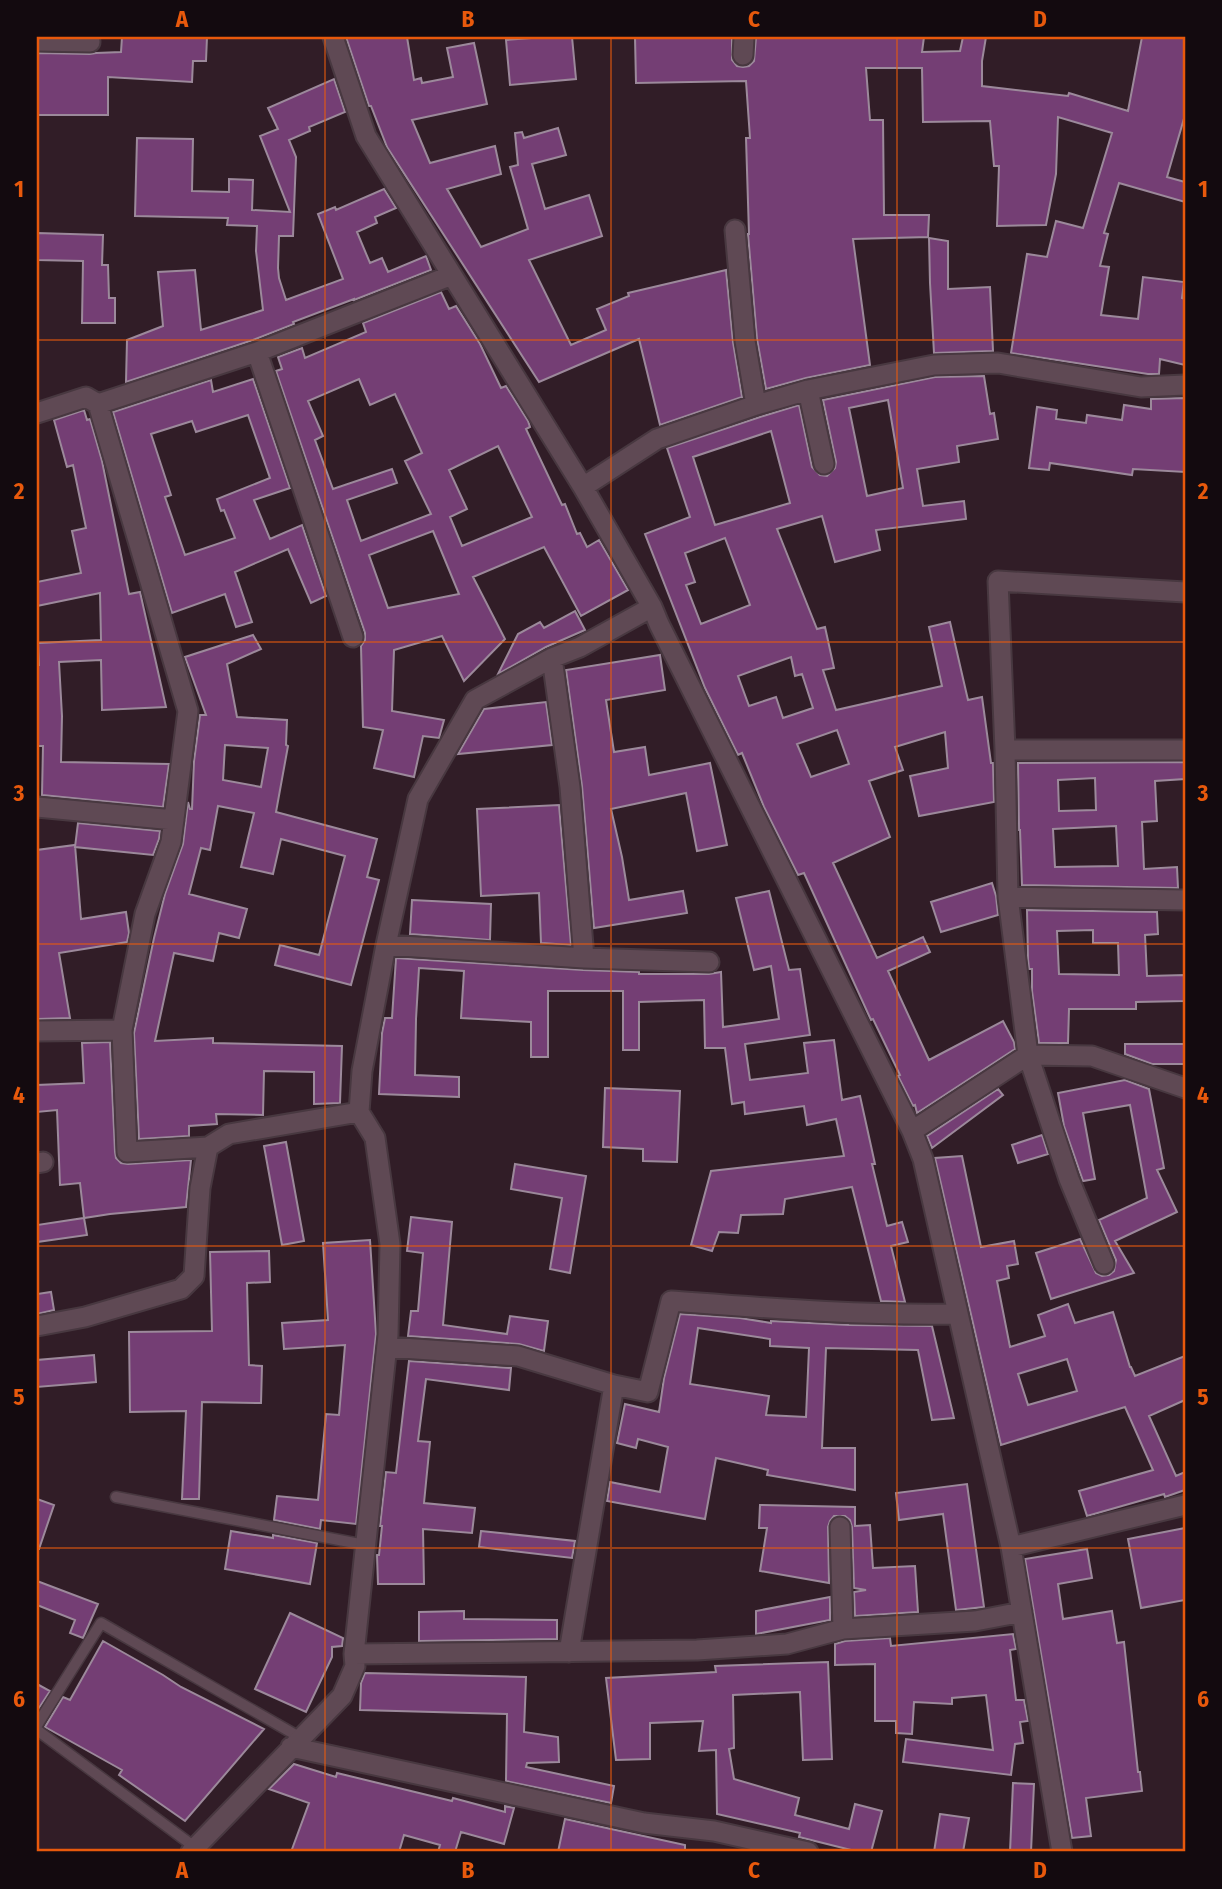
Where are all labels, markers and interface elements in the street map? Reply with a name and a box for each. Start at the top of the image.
text: A [175,5,189,33]
text: B [462,5,475,33]
text: C [748,5,760,33]
text: D [1033,5,1047,33]
text: 1 [14,175,24,203]
text: 1 [1198,175,1208,203]
text: 2 [13,477,25,505]
text: 2 [1197,477,1209,505]
text: 3 [13,779,25,807]
text: 3 [1197,779,1209,807]
text: 4 [13,1081,25,1109]
text: 4 [1197,1081,1209,1109]
text: 5 [13,1383,25,1411]
text: 5 [1197,1383,1209,1411]
text: 6 [13,1685,25,1713]
text: 6 [1197,1685,1209,1713]
text: A [175,1856,189,1884]
text: B [462,1856,475,1884]
text: C [748,1856,760,1884]
text: D [1033,1856,1047,1884]

